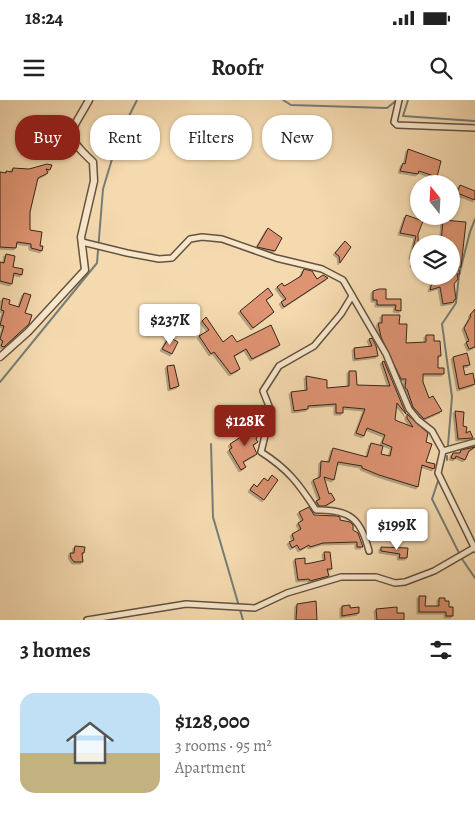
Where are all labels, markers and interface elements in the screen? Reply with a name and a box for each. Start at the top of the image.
text: 18:24 [25,5,64,31]
text: Roofr [211,53,264,83]
icon: menu [20,54,48,82]
icon: search [427,54,455,82]
chip: Buy [15,115,80,160]
chip: Rent [90,115,160,160]
chip: Filters [170,115,252,160]
chip: New [262,115,332,160]
north arrow [410,175,460,225]
map controls [410,175,460,285]
button: layers [410,235,460,285]
pin: $237K [135,304,205,346]
text: $237K [150,309,190,331]
pin: $128K [210,404,280,447]
text: $128K [225,410,265,432]
pin: $199K [362,508,432,551]
text: $199K [378,514,416,536]
text: 3 homes [20,636,91,664]
icon: filters [427,636,455,664]
text: $128,000 [175,707,250,735]
icon: home [60,713,120,773]
text: 3 rooms · 95 m² [175,735,272,757]
text: Apartment [175,757,246,779]

